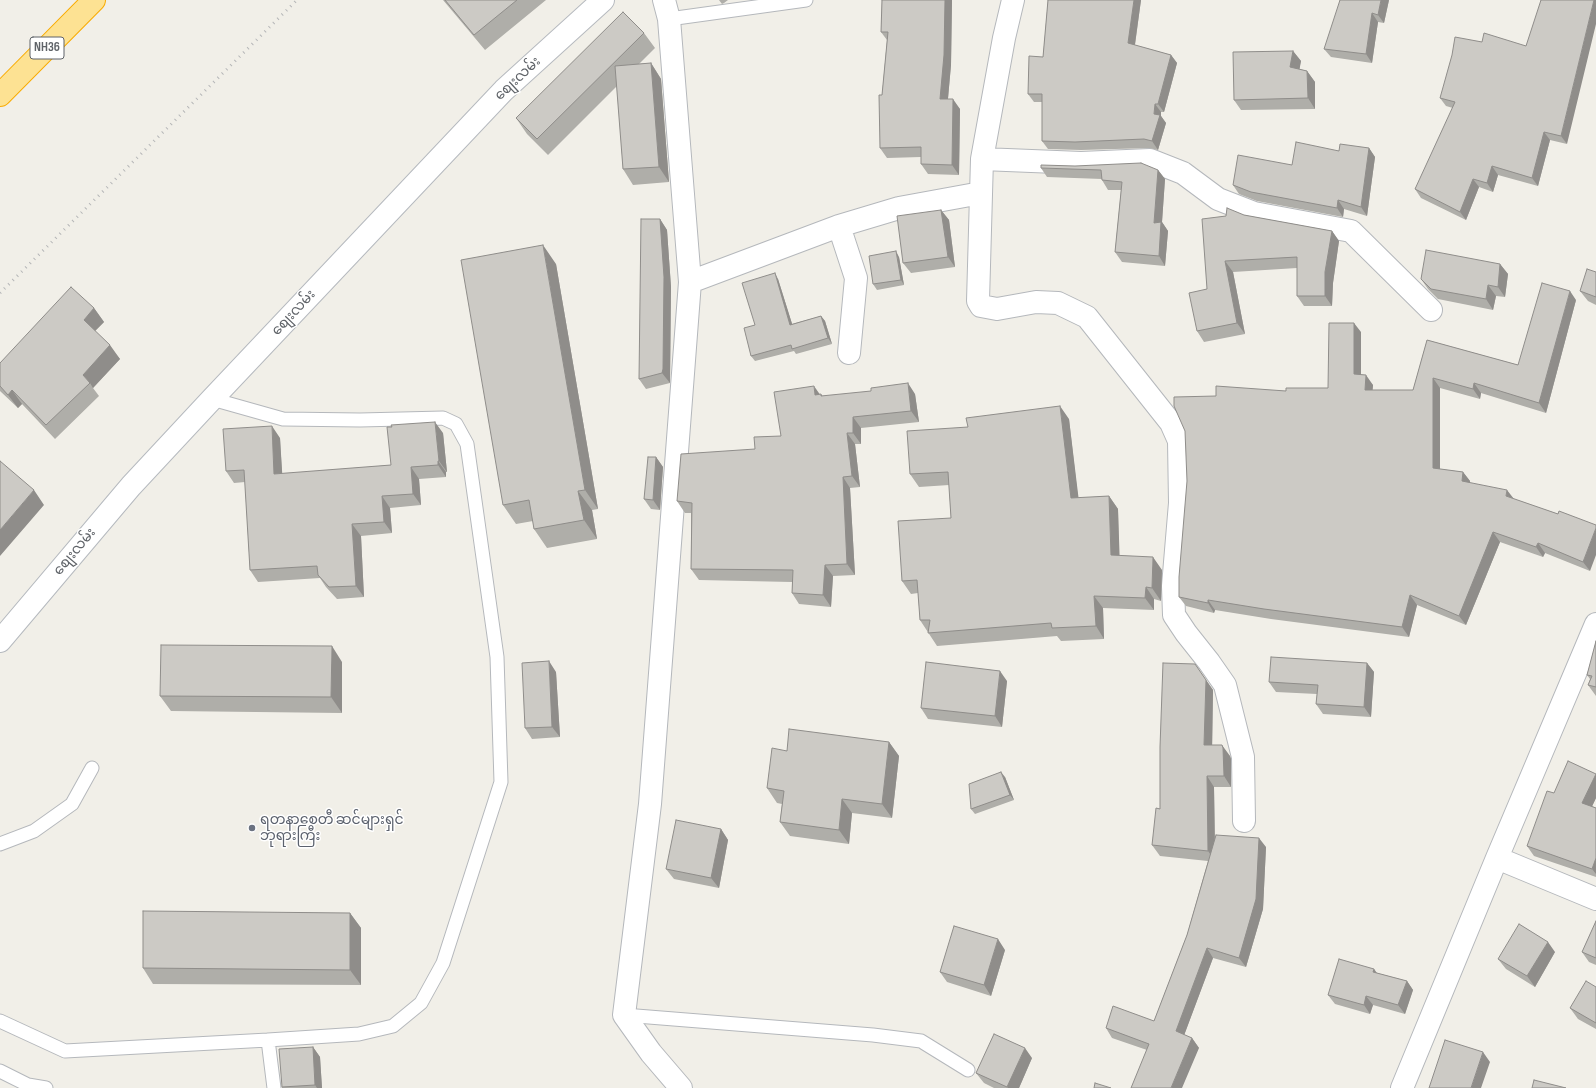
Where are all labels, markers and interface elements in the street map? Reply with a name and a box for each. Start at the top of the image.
road number: NH36 [30,37,64,59]
street label: စျေးလမ်း [492,54,544,104]
street label: စျေးလမ်း [269,287,319,339]
street label: စျေးလမ်း [50,525,100,579]
place label: ရတနာစေတီ ဆင်များရှင် ဘုရားကြီး [260,812,404,844]
marker: ရတနာစေတီ ဆင်များရှင် ဘုရားကြီး [247,823,257,833]

